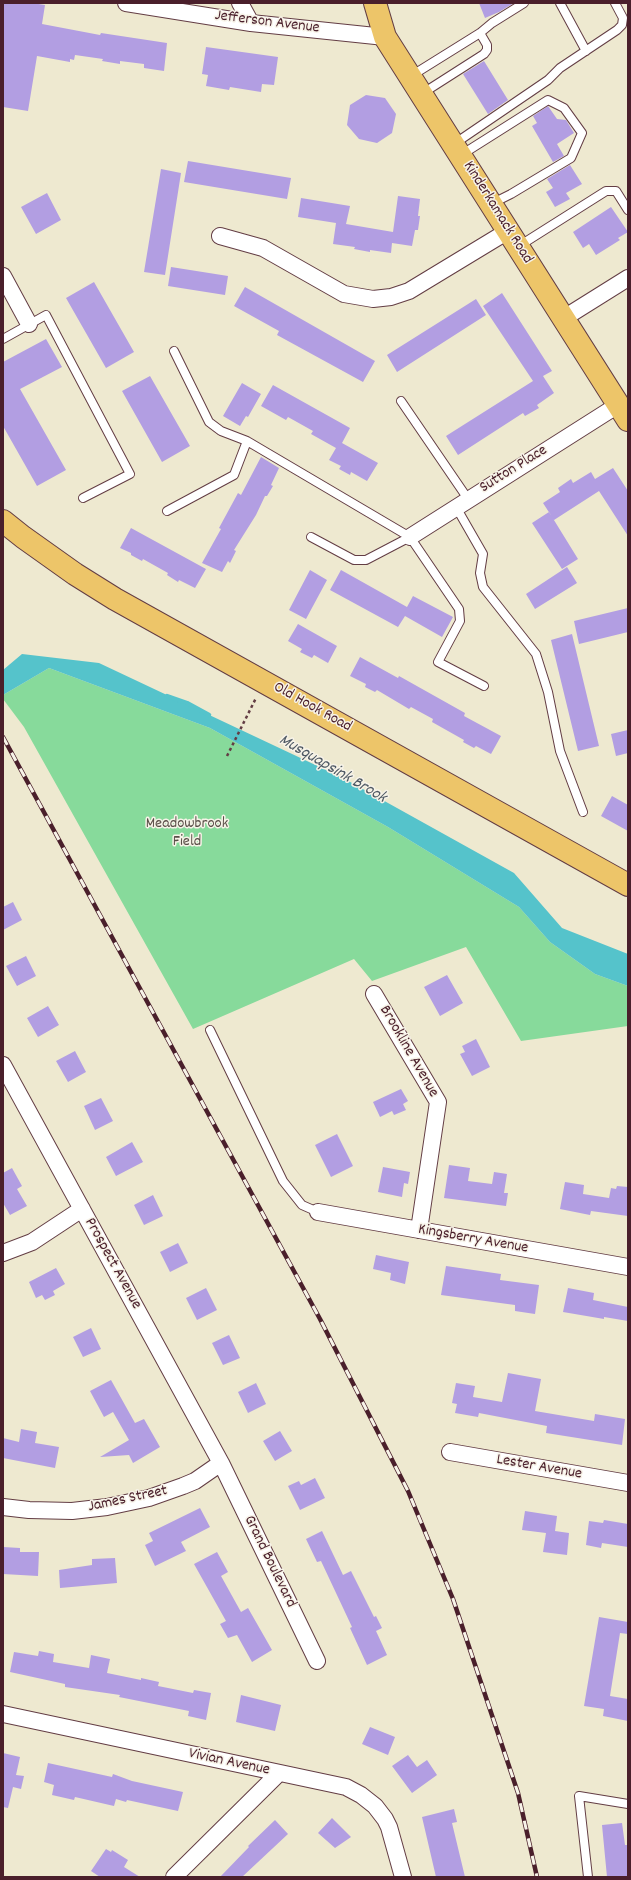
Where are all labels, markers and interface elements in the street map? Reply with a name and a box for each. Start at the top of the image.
street label: Jefferson Avenue [214,7,320,39]
street label: Kinderkamack Road [458,158,536,268]
street label: Sutton Place [477,442,551,498]
street label: Old Hook Road [269,679,355,737]
water label: Musquapsink Brook [275,731,389,809]
park label: Meadowbrook Field [146,815,228,853]
street label: Brookline Avenue [374,1003,442,1101]
street label: Prospect Avenue [79,1215,145,1313]
street label: Kingsberry Avenue [417,1221,529,1259]
street label: Lester Avenue [495,1451,583,1485]
street label: James Street [87,1482,169,1518]
street label: Grand Boulevard [238,1513,300,1611]
street label: Vivian Avenue [187,1745,271,1781]

